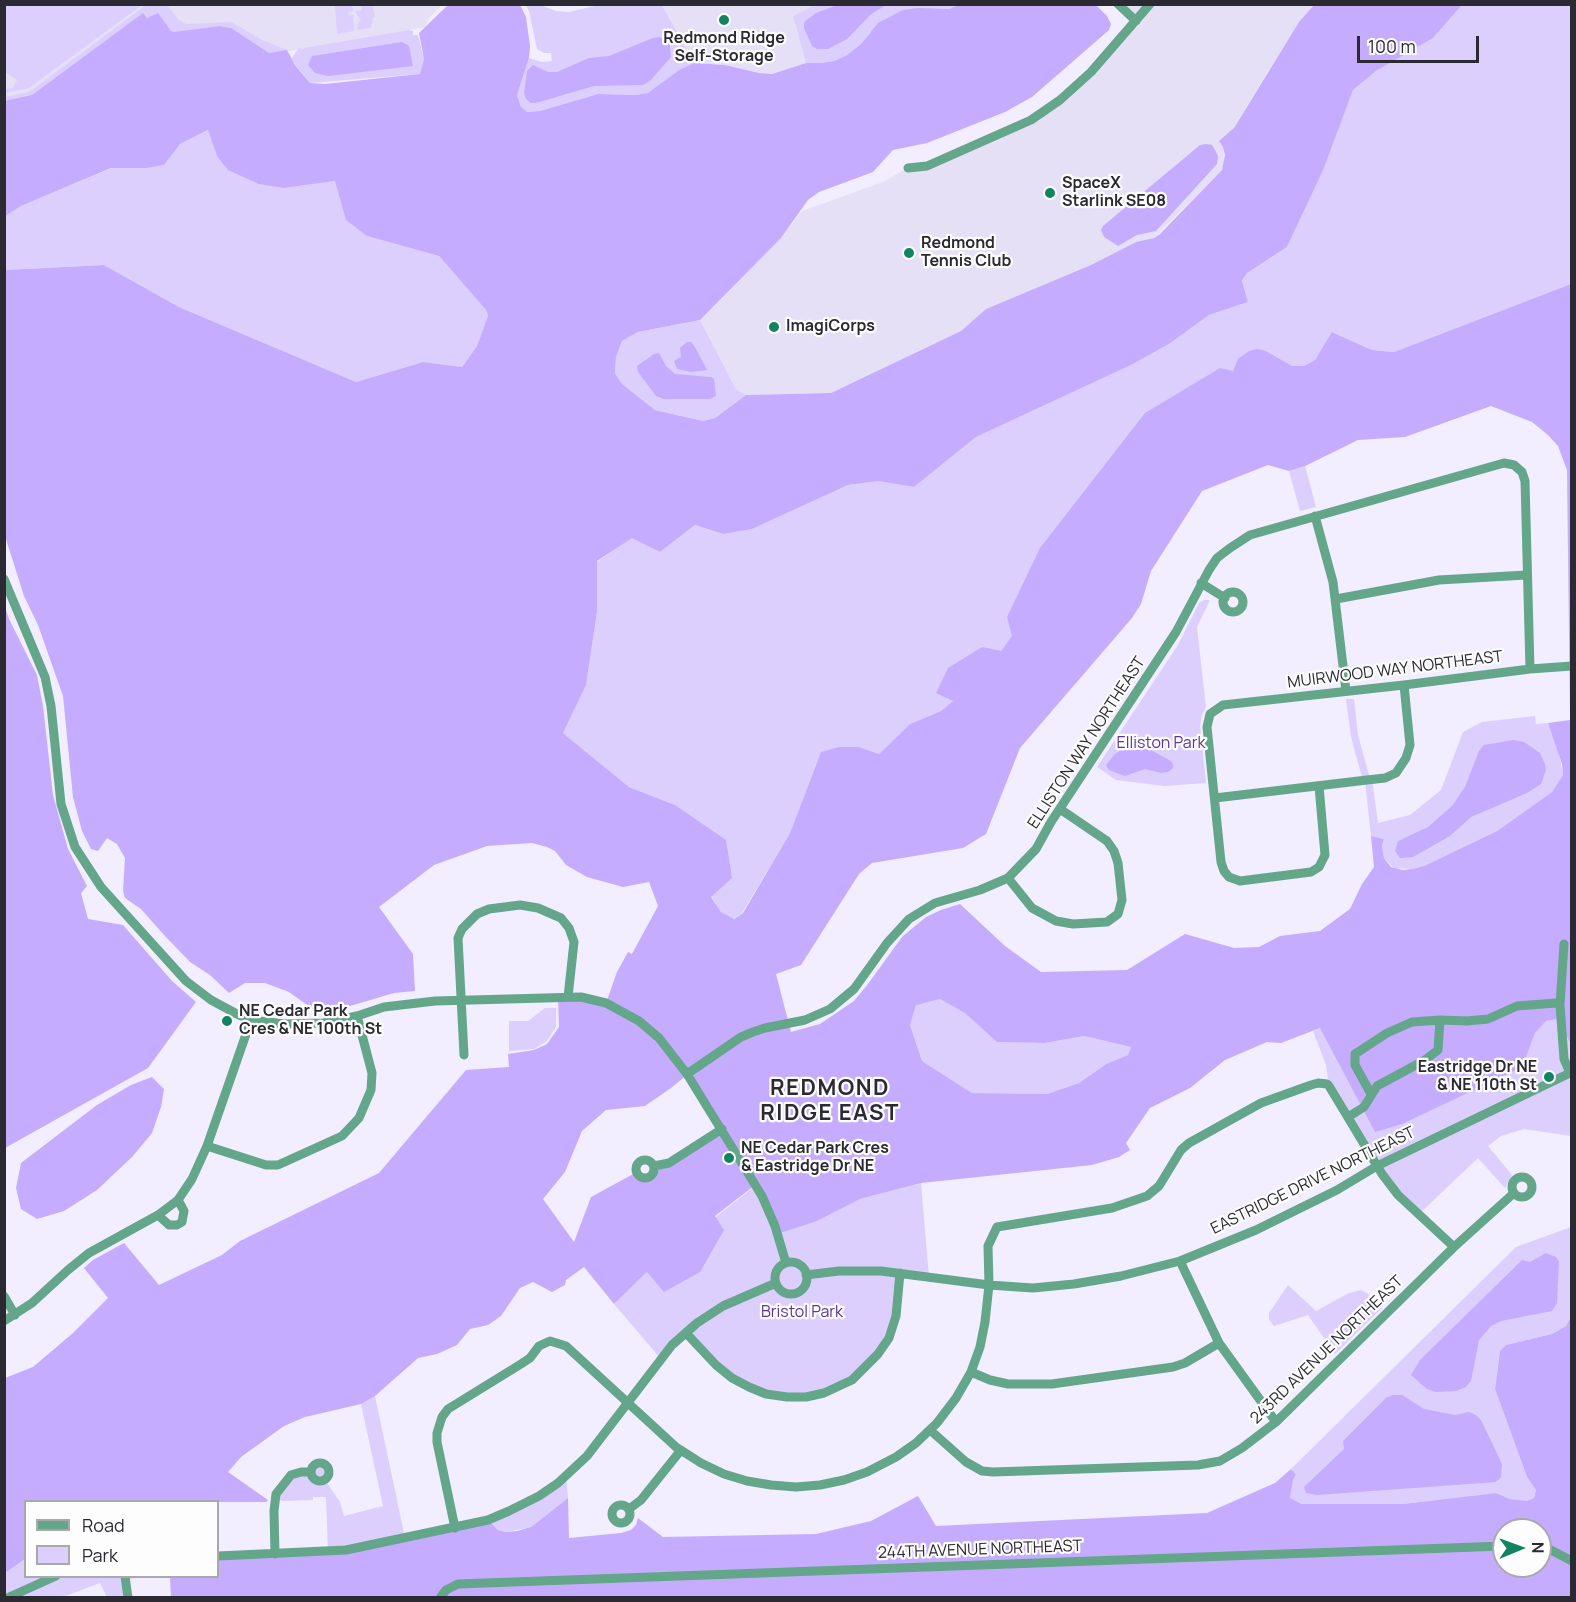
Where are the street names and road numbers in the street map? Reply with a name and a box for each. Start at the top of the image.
street label: MUIRWOOD WAY NORTHEAST [1286,647,1504,693]
street label: ELLISTON WAY NORTHEAST [1024,654,1150,832]
street label: EASTRIDGE DRIVE NORTHEAST [1208,1123,1418,1239]
street label: 243RD AVENUE NORTHEAST [1247,1272,1407,1428]
street label: 244TH AVENUE NORTHEAST [878,1537,1082,1563]

